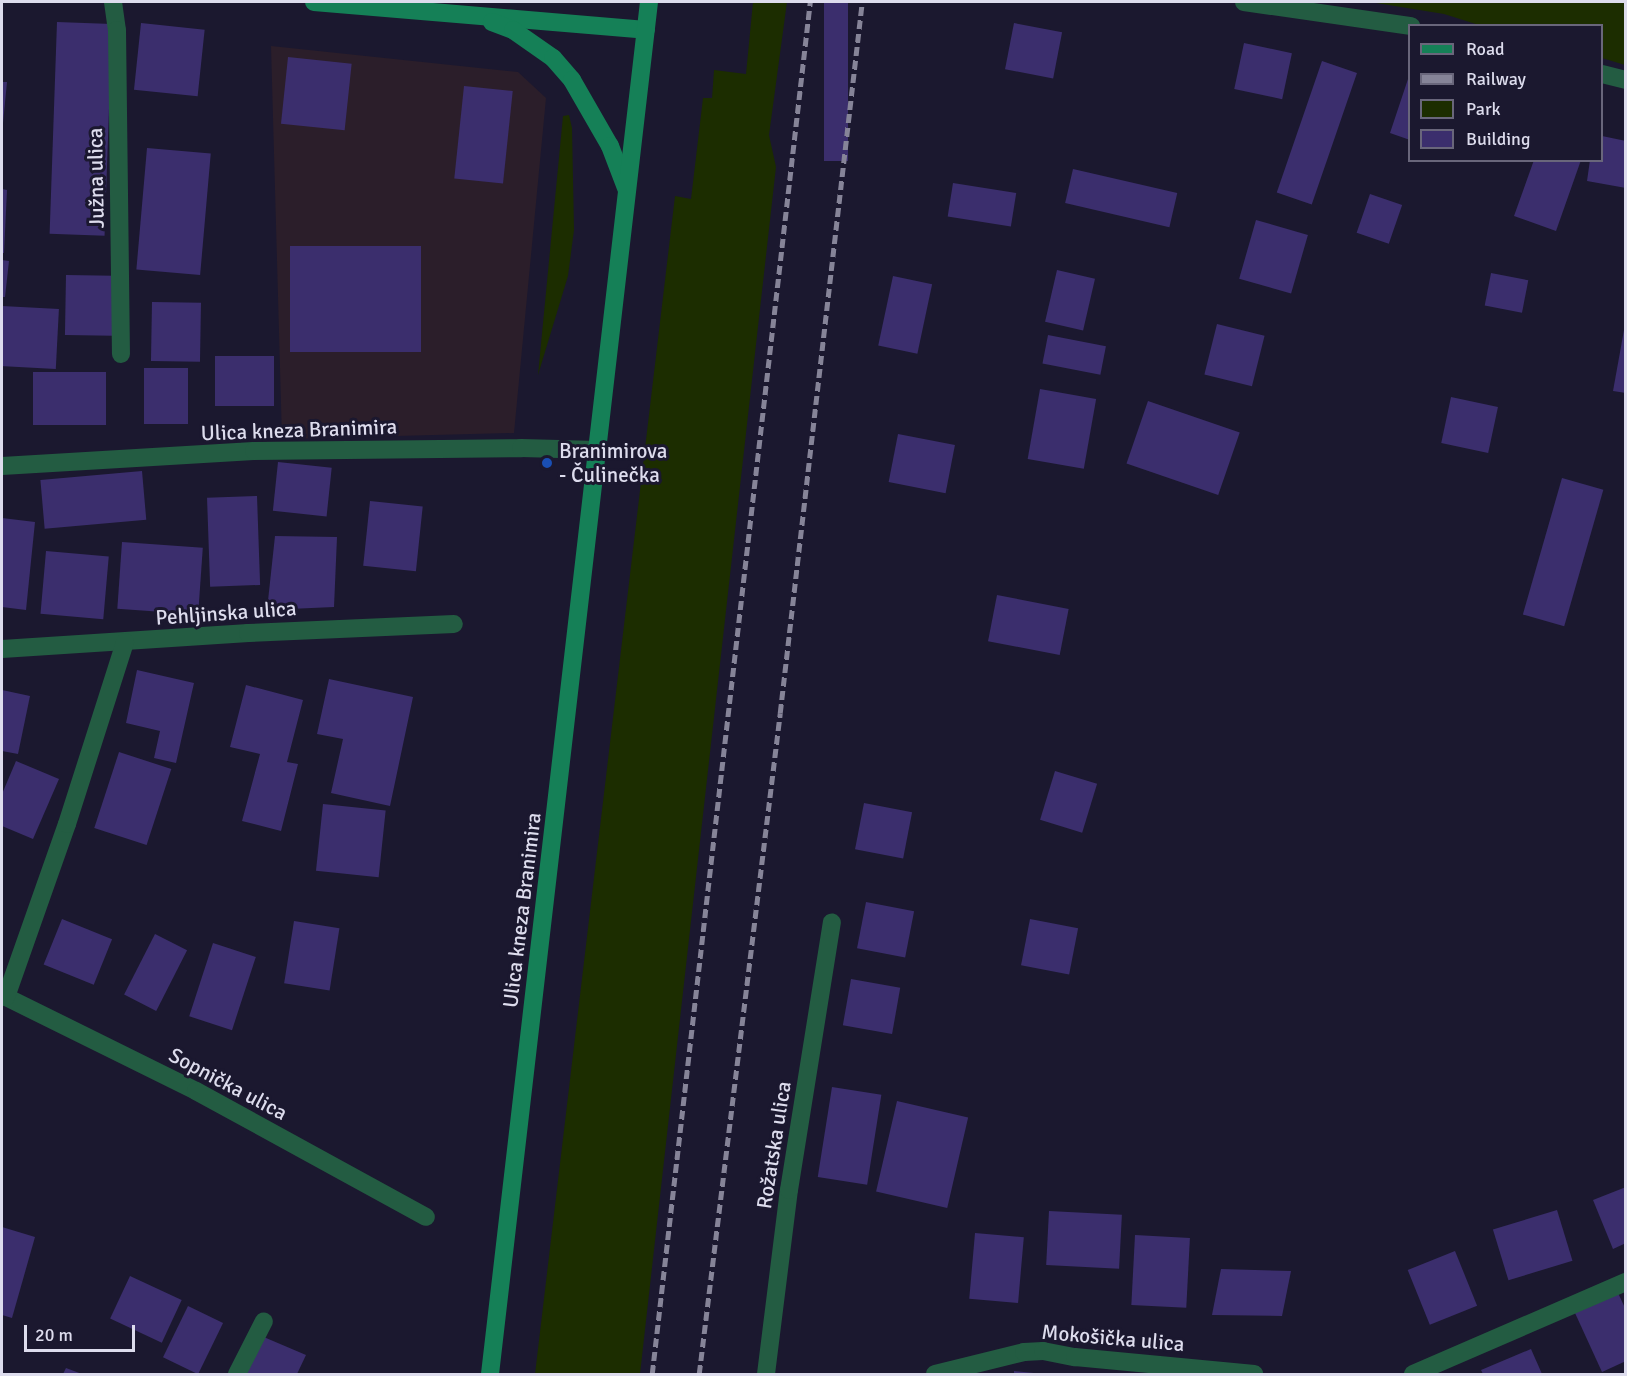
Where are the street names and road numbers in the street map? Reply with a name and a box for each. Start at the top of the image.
street label: Južna ulica [83,127,109,229]
street label: Ulica kneza Branimira [200,414,398,446]
street label: Pehljinska ulica [155,596,297,630]
street label: Ulica kneza Branimira [498,811,546,1009]
street label: Sopnička ulica [165,1042,291,1126]
street label: Rožatska ulica [751,1079,797,1211]
street label: Mokošička ulica [1041,1319,1185,1357]

